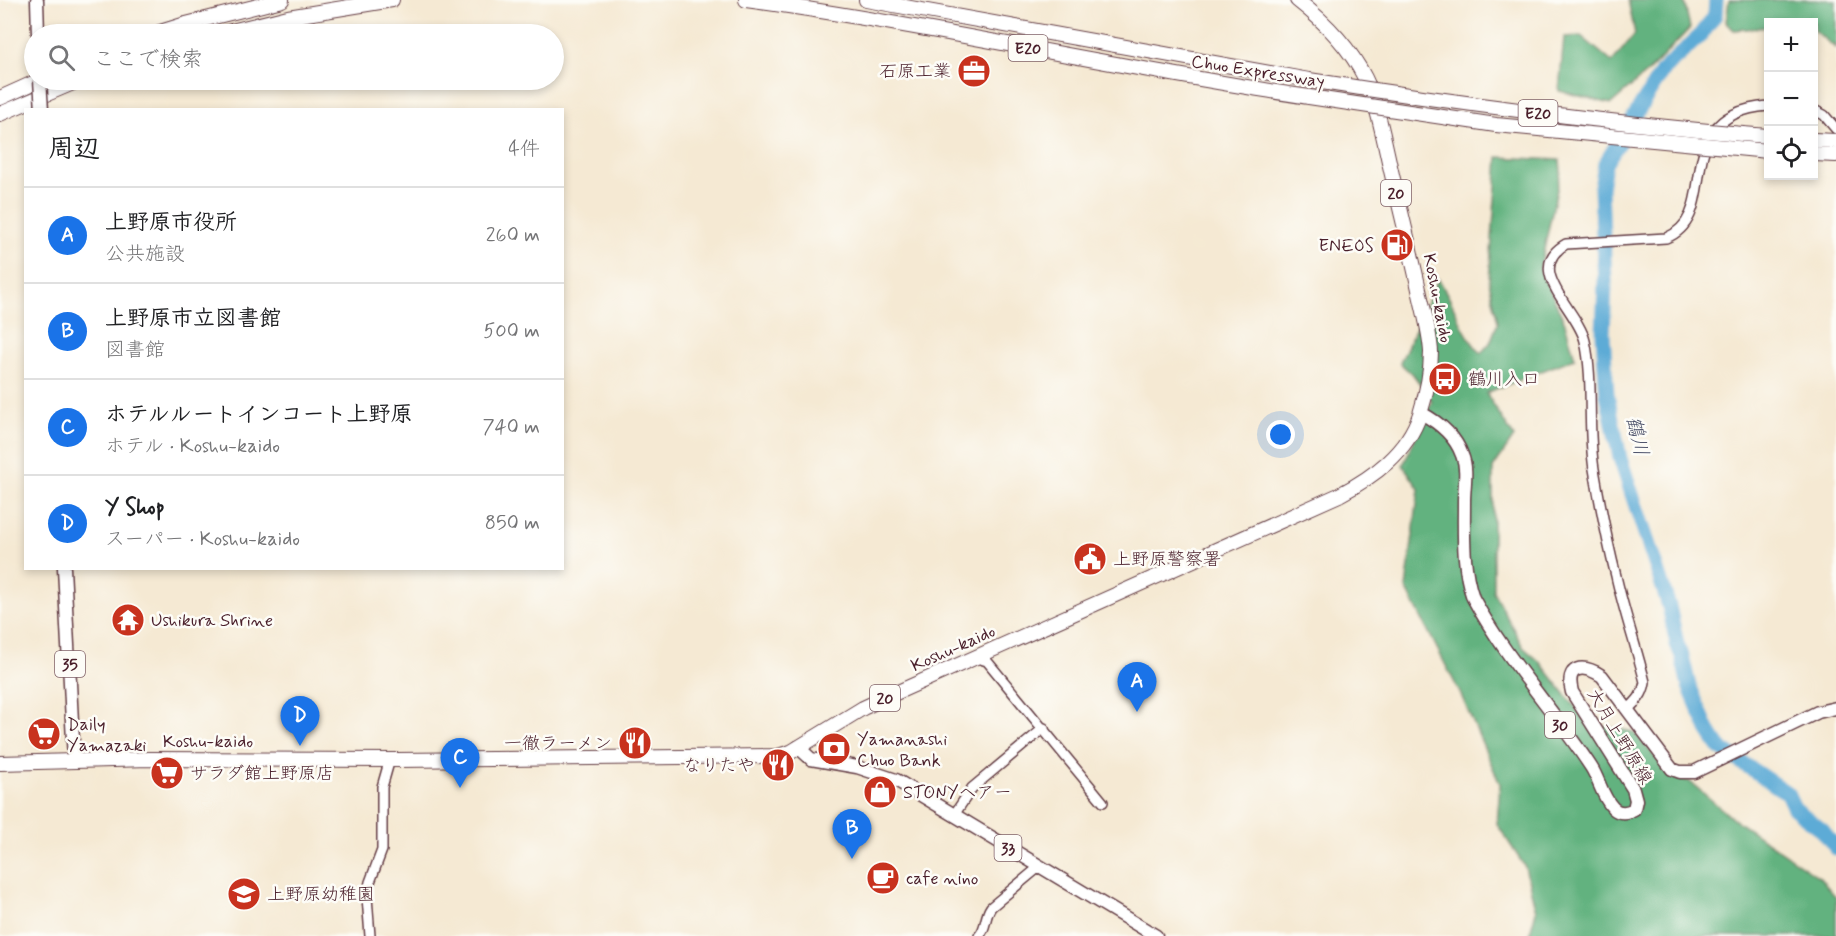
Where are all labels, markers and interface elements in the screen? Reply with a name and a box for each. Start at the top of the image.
map controls [1764,18,1818,180]
button: + [1764,18,1818,72]
search box [24,24,564,90]
road number: E20 [1008,35,1048,61]
icon: search [45,41,78,74]
text: ここで検索 [93,46,203,74]
street label: Chuo Expressway [1189,50,1326,94]
office icon: 石原工業 [956,53,992,89]
place label: 石原工業 [879,60,951,84]
button: − [1764,72,1818,126]
road number: E20 [1518,100,1558,126]
button: locate [1764,126,1818,180]
text: 周辺 [48,133,100,167]
text: 4件 [508,136,540,163]
road number: 20 [1381,180,1411,206]
text: 上野原市役所 [105,209,237,237]
text: A [61,222,74,249]
text: 260 m [486,222,540,249]
fuel station icon: ENEOS [1379,227,1415,263]
place label: ENEOS [1319,234,1374,258]
text: 公共施設 [105,241,185,268]
street label: Koshu-kaido [1417,252,1457,345]
text: 上野原市立図書館 [105,305,281,333]
text: B [61,318,74,345]
text: 500 m [483,318,540,345]
text: 図書館 [105,337,165,364]
bus stop icon: 鶴川入口 [1427,361,1463,397]
place label: 鶴川入口 [1468,368,1540,392]
text: ホテルルートインコート上野原 [105,401,413,429]
text: C [60,414,75,441]
text: 740 m [482,414,540,441]
water label: 鶴川 [1619,414,1654,459]
your location [1266,420,1295,449]
text: ホテル · Koshu-kaido [105,433,280,460]
text: Y Shop [105,494,165,522]
text: D [61,510,74,537]
text: 850 m [485,510,540,537]
text: スーパー · Koshu-kaido [105,526,300,553]
public building icon: 上野原警察署 [1072,541,1108,577]
place label: 上野原警察署 [1113,548,1221,572]
temple icon: Ushikura Shrine [110,602,146,638]
place label: Ushikura Shrine [151,609,273,633]
street label: Koshu-kaido [907,620,1000,678]
road number: 35 [55,651,85,677]
pin: A [1118,662,1156,712]
street label: 大月上野原線 [1581,684,1657,789]
road number: 20 [870,685,900,711]
pin: D [280,696,320,746]
road number: 30 [1545,712,1575,738]
place label: Daily Yamazaki [67,713,146,758]
supermarket icon: Daily Yamazaki [26,716,62,752]
restaurant icon: 一徹ラーメン [617,725,653,761]
place label: Yamanashi Chuo Bank [857,728,947,773]
street label: Koshu-kaido [163,730,253,754]
bank icon: Yamanashi Chuo Bank [816,731,852,767]
place label: 一徹ラーメン [504,732,612,756]
pin: C [440,738,480,788]
restaurant icon: なりたや [760,747,796,783]
place label: なりたや [683,754,755,778]
supermarket icon: サラダ館上野原店 [149,755,185,791]
place label: サラダ館上野原店 [190,762,334,786]
shop icon: STONYヘアー [862,774,898,810]
place label: STONYヘアー [903,781,1012,805]
pin: B [832,810,872,859]
road number: 33 [994,835,1022,861]
cafe icon: cafe nino [865,860,901,896]
place label: cafe nino [906,867,979,891]
school or university icon: 上野原幼稚園 [226,876,262,912]
place label: 上野原幼稚園 [267,883,375,907]

